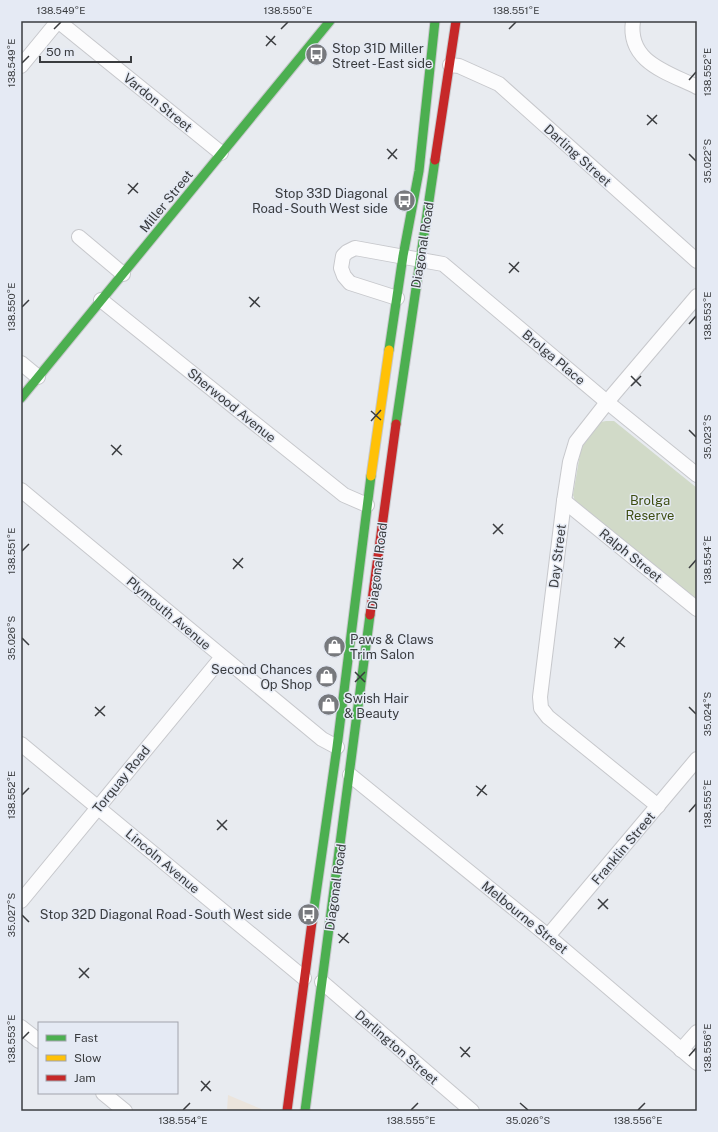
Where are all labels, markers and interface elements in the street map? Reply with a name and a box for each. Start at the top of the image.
text: 138.549°E [37,4,85,16]
text: 138.550°E [264,4,312,16]
text: 138.551°E [493,4,539,16]
scale bar [40,38,131,64]
text: 138.549°E [5,39,17,87]
place label: Stop 31D Miller Street - East side [332,41,432,71]
bus stop icon: Stop 31D Miller Street - East side [304,42,330,68]
text: 50 m [46,45,74,59]
text: 138.552°E [701,48,713,96]
street label: Vardon Street [120,70,195,135]
street label: Darling Street [541,121,614,189]
text: 35.022°S [701,139,713,183]
street label: Miller Street [137,167,196,235]
place label: Stop 33D Diagonal Road - South West side [252,186,388,216]
bus stop icon: Stop 33D Diagonal Road - South West side [391,187,417,213]
street label: Diagonal Road [408,201,437,289]
text: 138.550°E [5,283,17,331]
text: 138.553°E [701,292,713,340]
street label: Brolga Place [519,327,588,388]
street label: Sherwood Avenue [185,365,279,446]
text: 35.023°S [701,414,713,459]
park label: Brolga Reserve [626,493,674,523]
street label: Diagonal Road [365,522,390,610]
street label: Day Street [546,523,569,589]
street label: Ralph Street [596,526,665,585]
text: 138.551°E [5,528,17,574]
text: 138.554°E [701,536,713,584]
street label: Plymouth Avenue [123,574,214,653]
text: 35.026°S [5,615,17,660]
place label: Paws & Claws Trim Salon [350,632,434,662]
shop icon: Paws & Claws Trim Salon [322,633,348,659]
place label: Second Chances Op Shop [211,662,312,692]
shop icon: Second Chances Op Shop [314,663,340,689]
place label: Swish Hair & Beauty [344,691,409,721]
text: 35.024°S [701,691,713,736]
shop icon: Swish Hair & Beauty [315,692,341,718]
street label: Torquay Road [90,743,153,816]
text: 138.552°E [5,771,17,819]
text: 138.555°E [701,779,713,829]
street label: Franklin Street [589,809,658,888]
street label: Lincoln Avenue [123,826,203,897]
street label: Diagonal Road [322,843,349,931]
street label: Melbourne Street [479,878,571,957]
text: 35.027°S [5,893,17,937]
bus stop icon: Stop 32D Diagonal Road - South West side [295,901,321,927]
place label: Stop 32D Diagonal Road - South West side [40,907,292,922]
street label: Darlington Street [352,1007,441,1087]
text: 138.553°E [5,1015,17,1063]
legend [38,1022,178,1094]
text: 138.556°E [701,1024,713,1072]
text: Fast [74,1031,99,1045]
text: Slow [74,1051,102,1065]
text: Jam [74,1071,96,1085]
text: 138.554°E [159,1114,207,1126]
text: 138.555°E [386,1114,436,1126]
text: 35.026°S [506,1114,551,1126]
text: 138.556°E [614,1114,662,1126]

